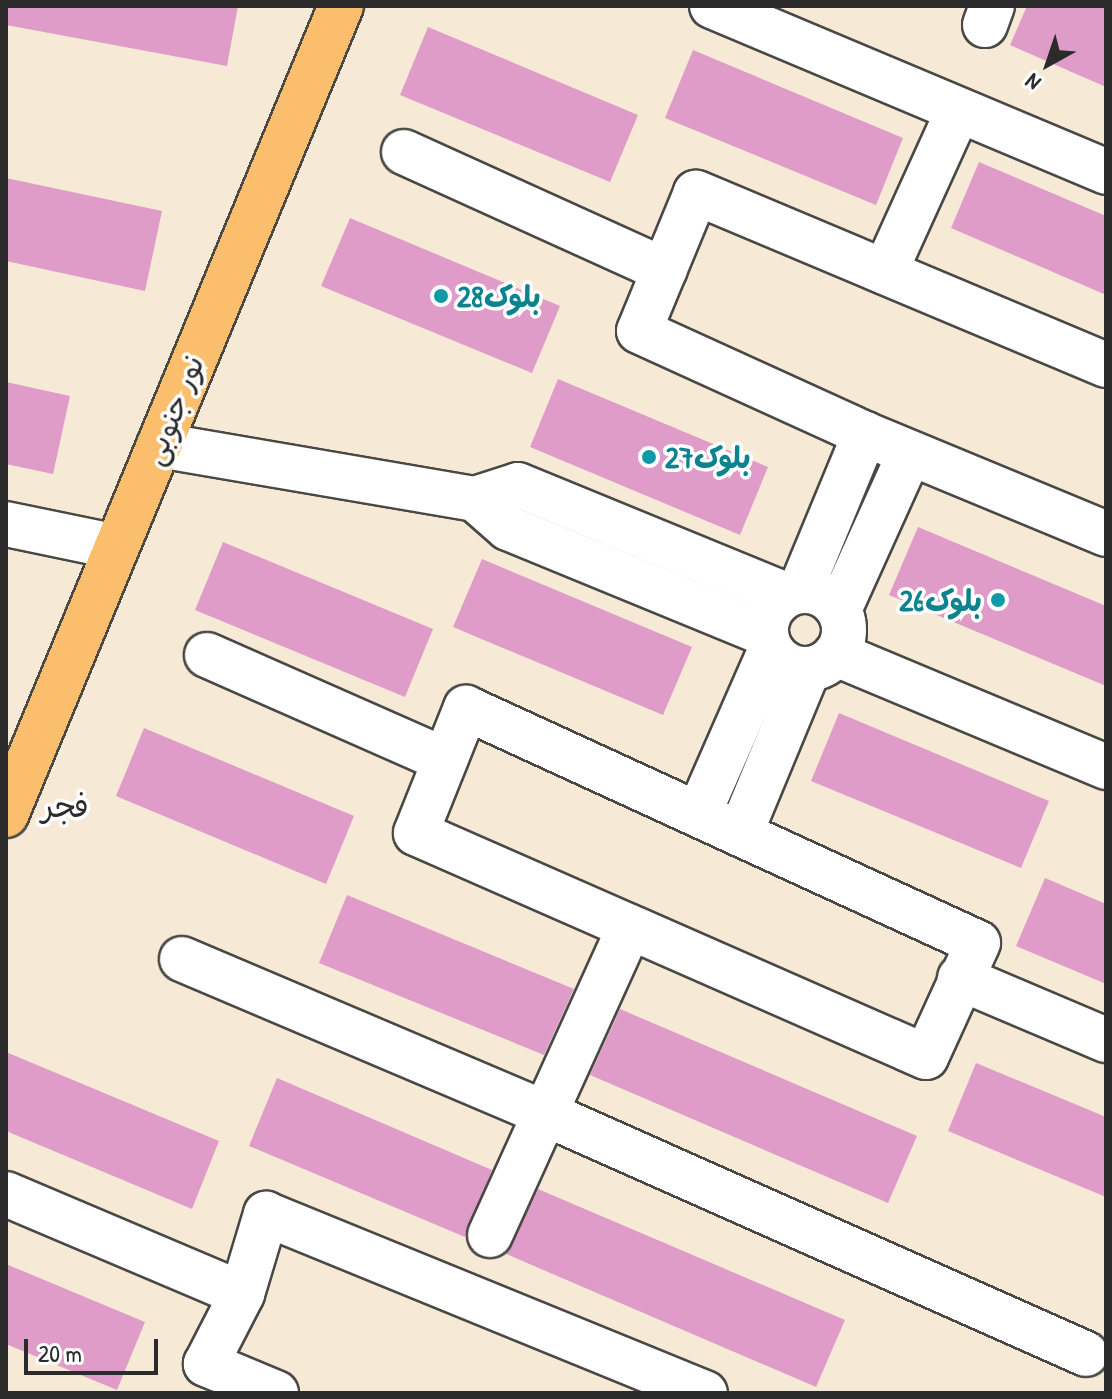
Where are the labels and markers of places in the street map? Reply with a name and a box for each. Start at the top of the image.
place label: بلوک28 [457,278,541,314]
marker: بلوک28 [432,287,450,305]
place label: بلوک27 [665,439,751,475]
marker: بلوک27 [640,448,658,466]
place label: بلوک26 [899,582,982,618]
marker: بلوک26 [989,591,1007,609]

